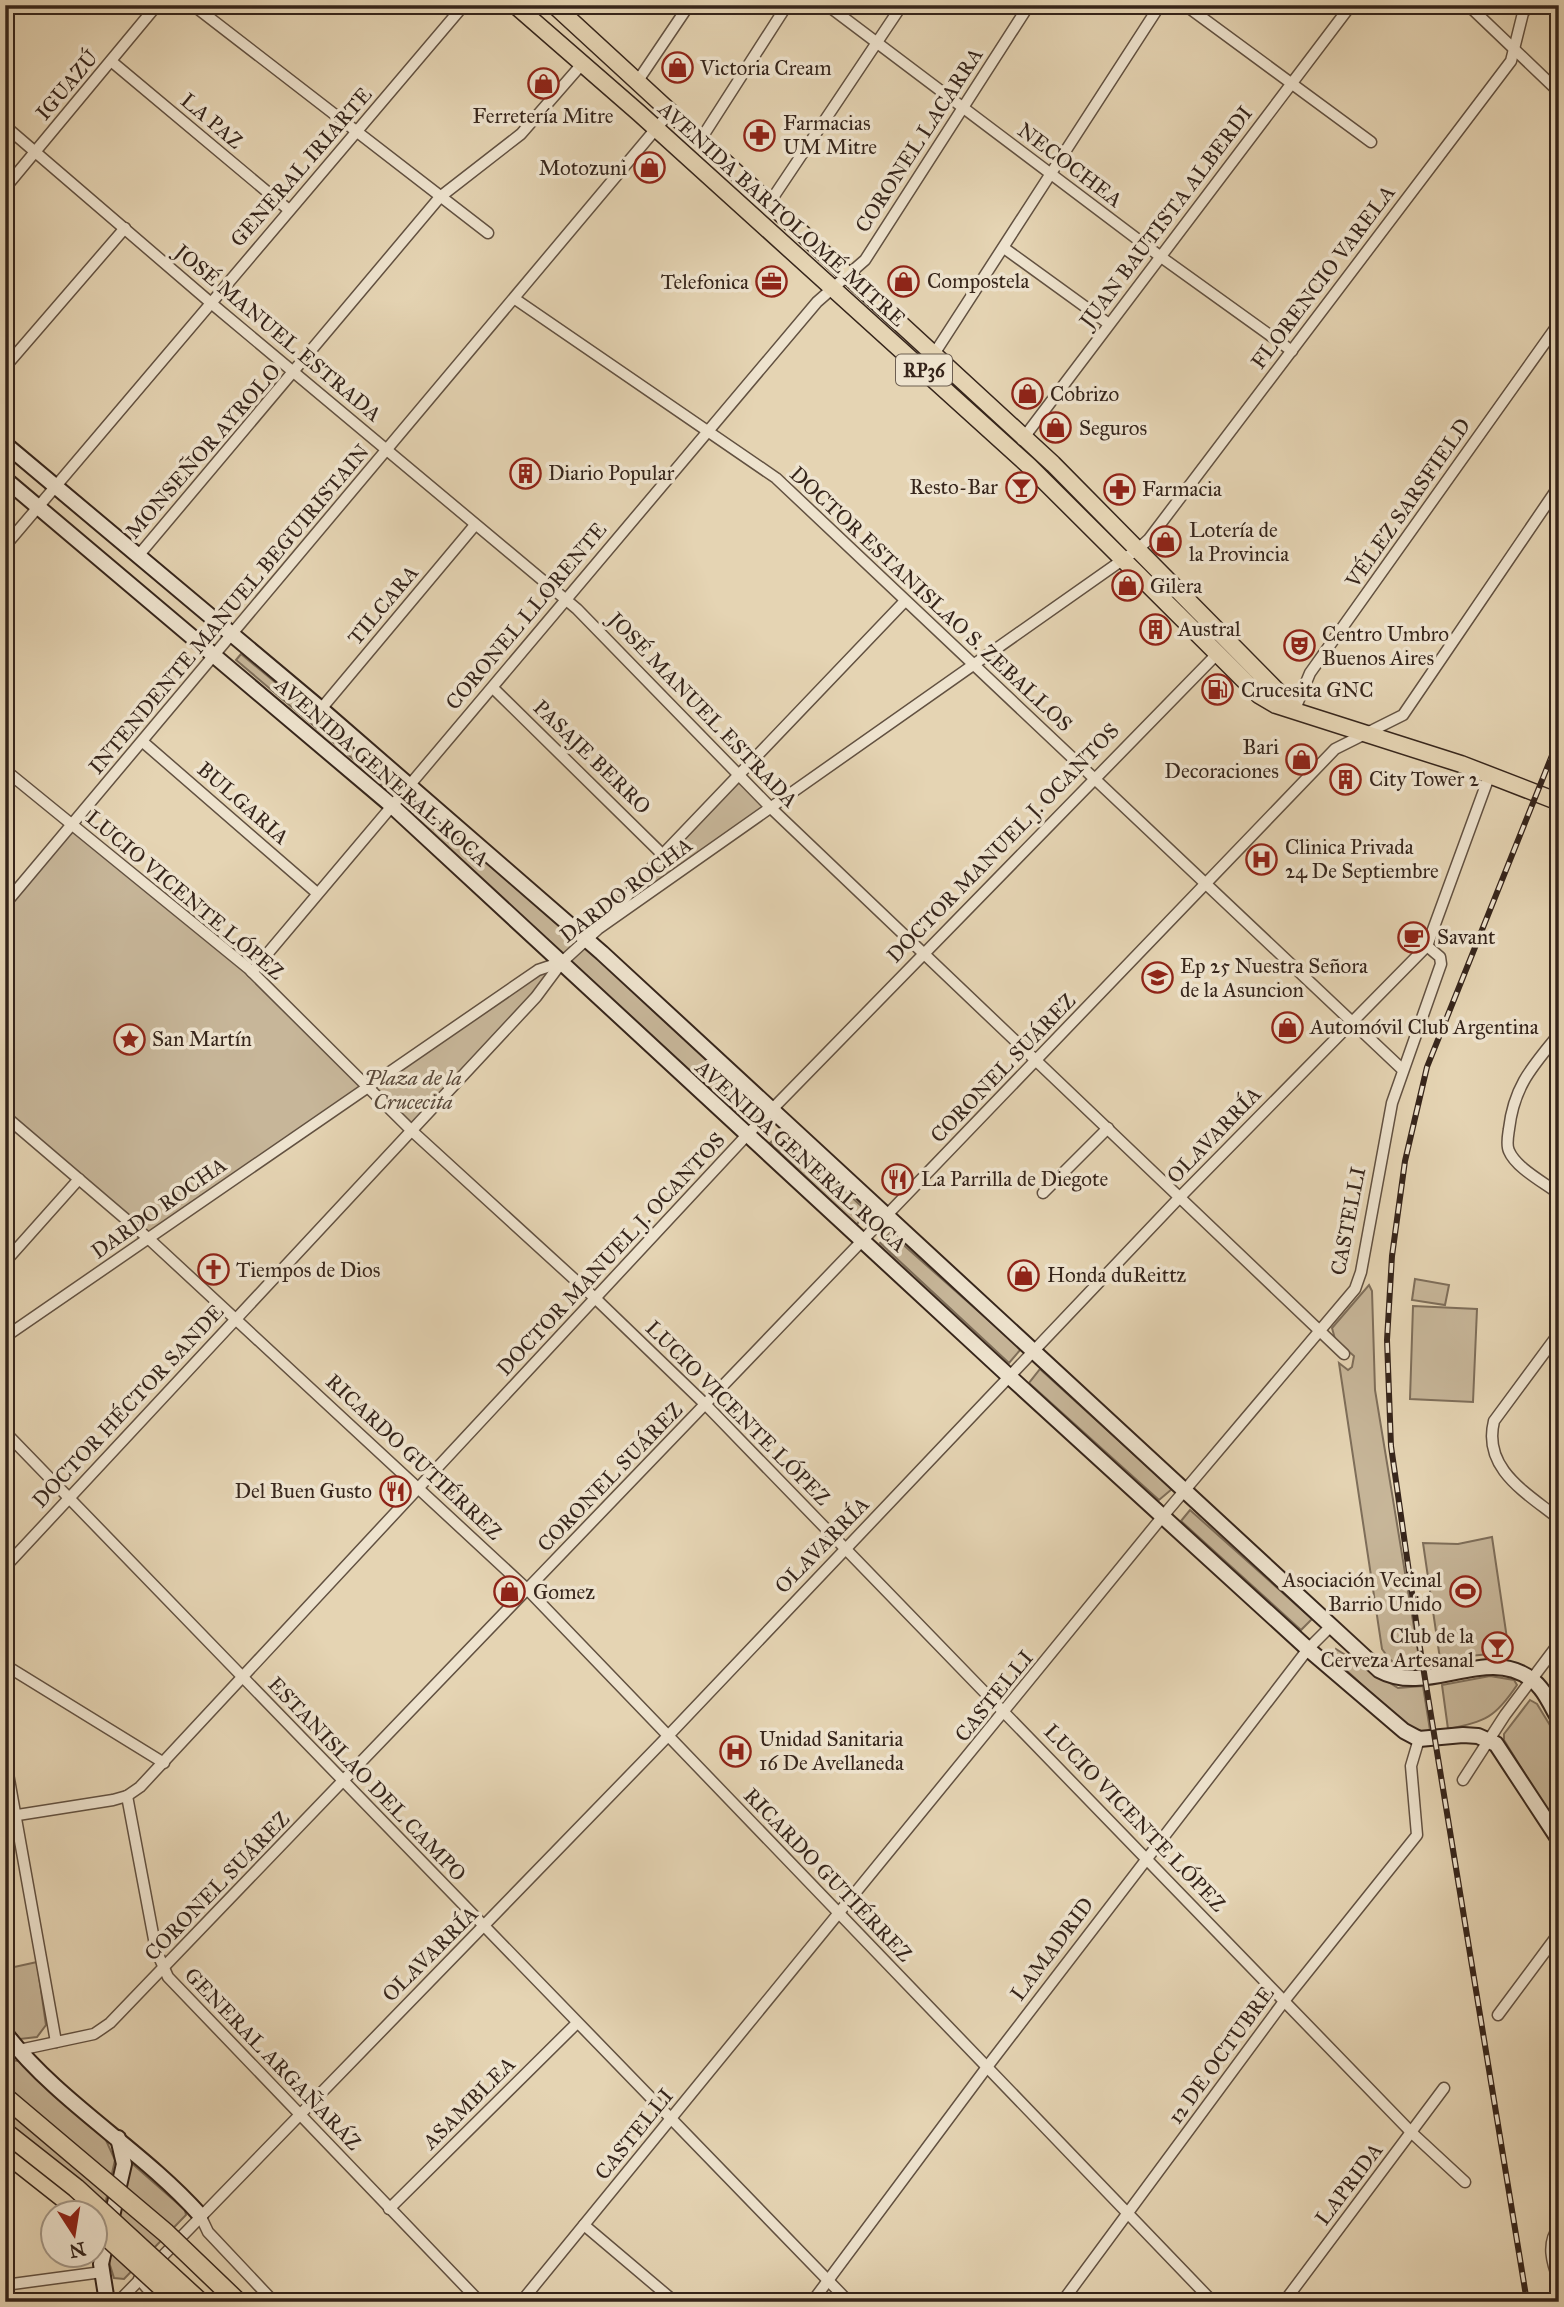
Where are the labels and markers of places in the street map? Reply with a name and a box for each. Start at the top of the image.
shop icon: Victoria Cream [660,51,694,85]
place label: Victoria Cream [699,55,832,81]
shop icon: Ferretería Mitre [526,67,560,101]
place label: Ferretería Mitre [473,103,614,129]
place label: Farmacias UM Mitre [783,110,877,160]
pharmacy icon: Farmacias UM Mitre [743,118,777,152]
shop icon: Motozuni [633,151,667,185]
place label: Motozuni [539,155,627,181]
shop icon: Compostela [887,264,921,298]
office icon: Telefonica [755,265,789,299]
place label: Compostela [927,268,1029,294]
place label: Telefonica [661,269,749,295]
shop icon: Cobrizo [1010,377,1044,411]
place label: Cobrizo [1050,381,1120,407]
shop icon: Seguros [1039,411,1073,445]
place label: Seguros [1079,415,1147,441]
building icon: Diario Popular [508,456,542,490]
place label: Diario Popular [548,460,675,486]
bar icon: Resto-Bar [1004,470,1038,504]
pharmacy icon: Farmacia [1102,472,1136,506]
place label: Resto-Bar [910,474,998,500]
place label: Farmacia [1142,476,1222,502]
place label: Lotería de la Provincia [1189,517,1289,567]
shop icon: Lotería de la Provincia [1149,525,1183,559]
shop icon: Gilera [1110,569,1144,603]
place label: Gilera [1150,573,1202,599]
building icon: Austral [1138,612,1172,646]
place label: Austral [1177,616,1241,642]
place label: Centro Umbro Buenos Aires [1322,621,1449,671]
theatre icon: Centro Umbro Buenos Aires [1282,629,1316,663]
fuel station icon: Crucesita GNC [1201,673,1235,707]
place label: Crucesita GNC [1241,677,1374,703]
place label: Bari Decoraciones [1164,734,1279,784]
shop icon: Bari Decoraciones [1285,742,1319,776]
building icon: City Tower 2 [1329,762,1363,796]
place label: City Tower 2 [1369,766,1480,792]
place label: Clinica Privada 24 De Septiembre [1285,834,1439,884]
hospital icon: Clinica Privada 24 De Septiembre [1245,842,1279,876]
cafe icon: Savant [1397,920,1431,954]
place label: Savant [1437,924,1496,950]
place label: Ep 25 Nuestra Señora de la Asuncion [1180,953,1368,1003]
school or university icon: Ep 25 Nuestra Señora de la Asuncion [1140,961,1174,995]
shop icon: Automóvil Club Argentina [1270,1010,1304,1044]
place label: Automóvil Club Argentina [1309,1014,1539,1040]
place icon: San Martín [112,1022,146,1056]
place label: San Martín [152,1026,252,1052]
restaurant icon: La Parrilla de Diegote [881,1162,915,1196]
place label: La Parrilla de Diegote [921,1166,1108,1192]
church icon: Tiempos de Dios [196,1253,230,1287]
place label: Tiempos de Dios [236,1257,380,1283]
shop icon: Honda duReittz [1007,1258,1041,1292]
place label: Honda duReittz [1047,1262,1187,1288]
restaurant icon: Del Buen Gusto [378,1474,412,1508]
place label: Del Buen Gusto [234,1478,372,1504]
place label: Asociación Vecinal Barrio Unido [1281,1567,1442,1617]
shop icon: Gomez [493,1575,527,1609]
sports icon: Asociación Vecinal Barrio Unido [1448,1575,1482,1609]
place label: Gomez [533,1579,595,1605]
place label: Club de la Cerveza Artesanal [1320,1623,1474,1673]
bar icon: Club de la Cerveza Artesanal [1480,1631,1514,1665]
place label: Unidad Sanitaria 16 De Avellaneda [759,1726,904,1776]
hospital icon: Unidad Sanitaria 16 De Avellaneda [719,1734,753,1768]

